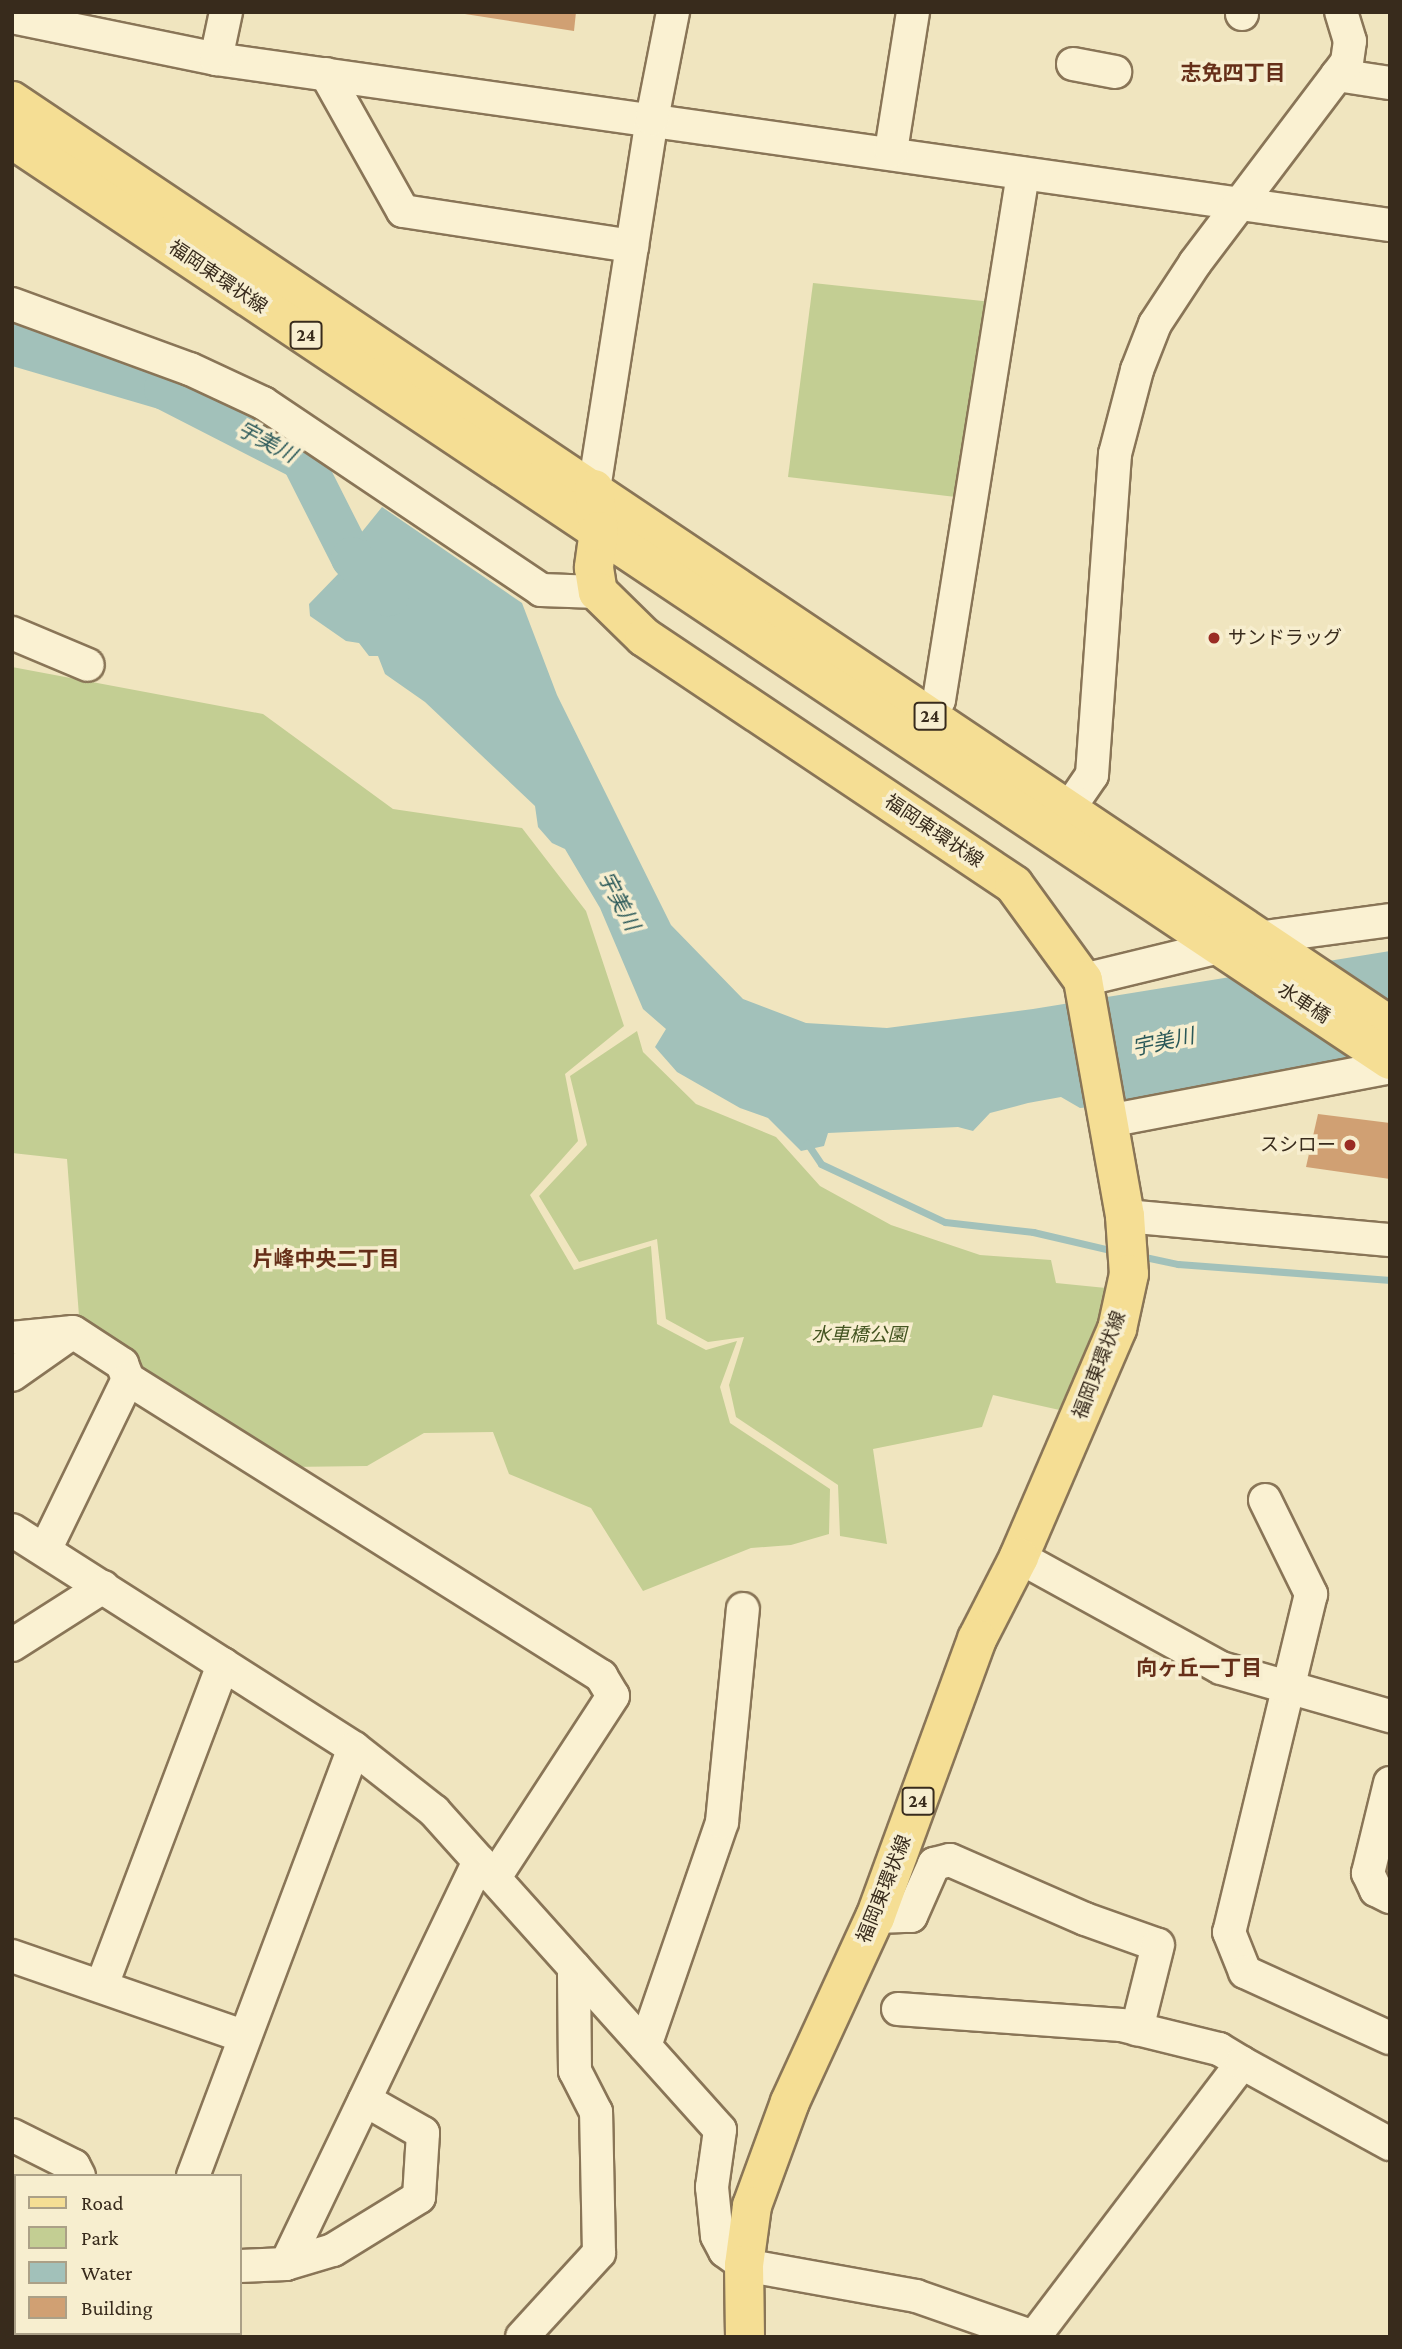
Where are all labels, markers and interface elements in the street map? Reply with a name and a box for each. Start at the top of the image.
district label: 志免四丁目 [1181,60,1285,86]
street label: 福岡東環状線 [164,236,272,318]
road number: 24 [288,320,324,349]
water label: 宇美川 [233,416,301,468]
place label: サンドラッグ [1228,627,1342,649]
marker: サンドラッグ [1206,630,1222,646]
road number: 24 [912,702,948,730]
street label: 福岡東環状線 [880,790,988,872]
water label: 宇美川 [593,867,645,935]
street label: 水車橋 [1274,978,1334,1028]
water label: 宇美川 [1130,1023,1196,1061]
place label: スシロー [1260,1134,1336,1156]
marker: スシロー [1342,1137,1358,1153]
district label: 片峰中央二丁目 [253,1246,399,1272]
street label: 福岡東環状線 [1068,1308,1130,1422]
park label: 水車橋公園 [812,1324,906,1346]
district label: 向ヶ丘一丁目 [1136,1655,1262,1681]
road number: 24 [900,1786,936,1815]
street label: 福岡東環状線 [852,1832,916,1946]
legend [14,2174,242,2335]
text: Road [81,2191,124,2215]
text: Park [81,2226,118,2250]
text: Water [81,2261,133,2285]
text: Building [81,2296,153,2320]

